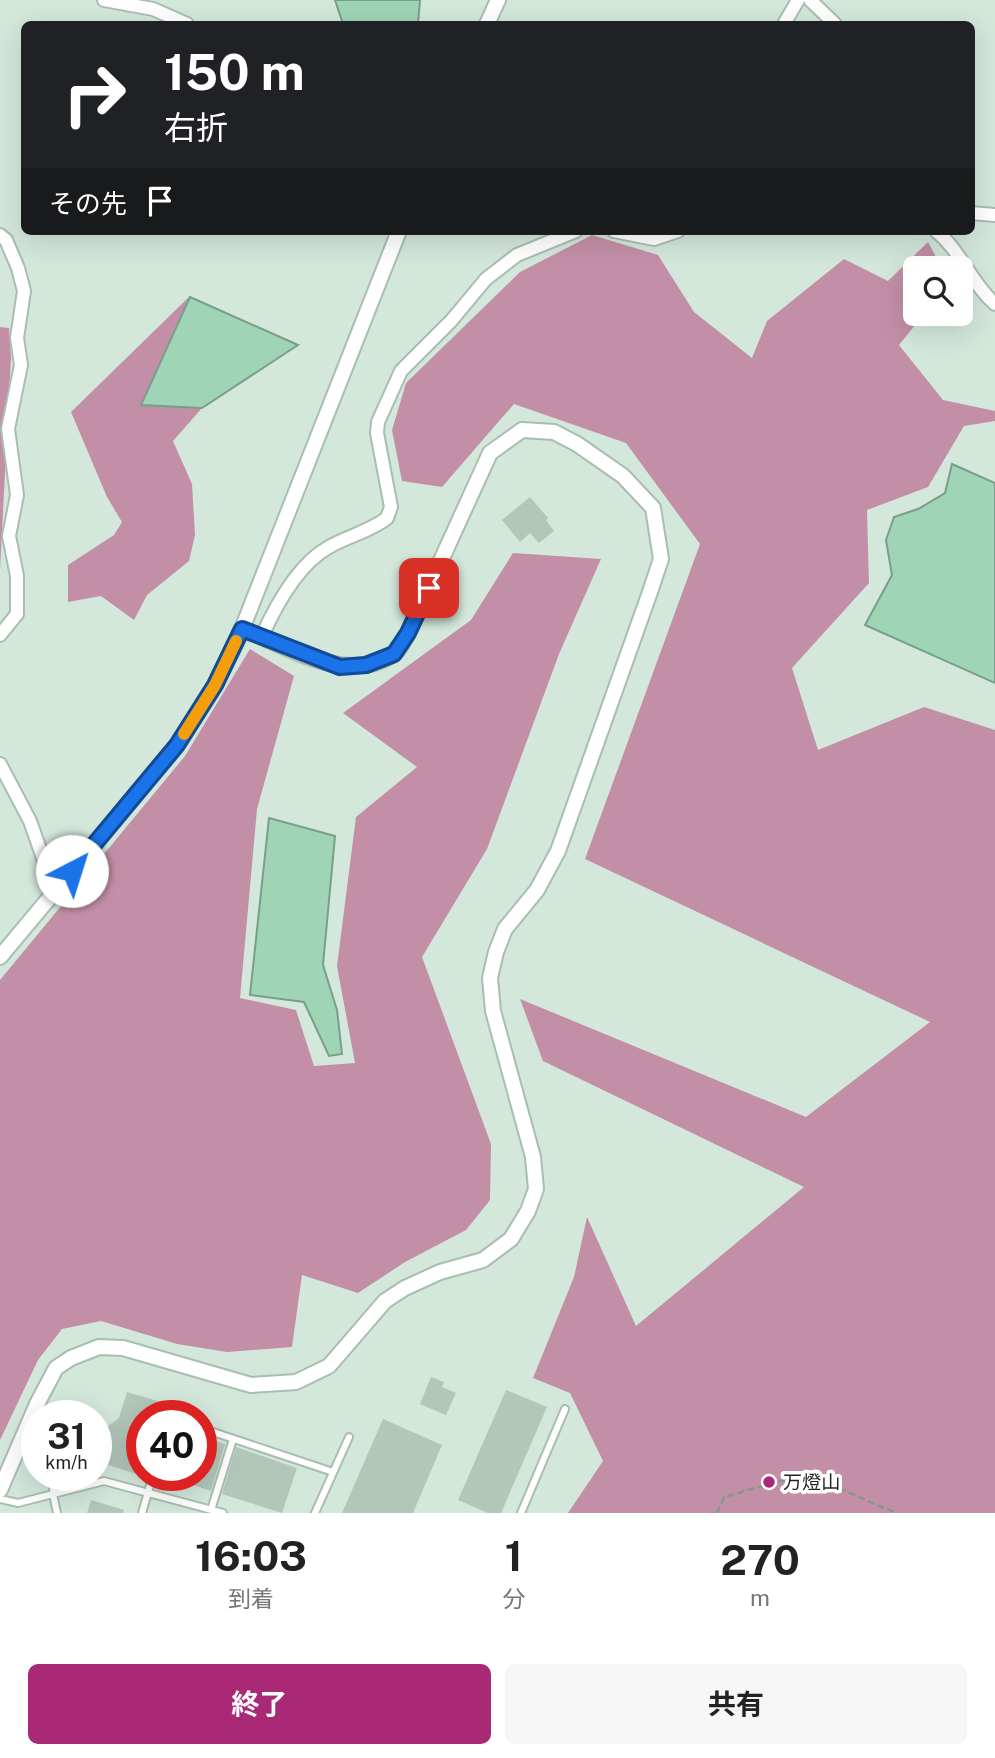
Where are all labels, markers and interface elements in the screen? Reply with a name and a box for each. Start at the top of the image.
text: 150 m [164,43,305,101]
icon: right [49,49,140,140]
text: 右折 [164,109,228,146]
icon: arrive [141,182,179,220]
text: その先 [49,188,127,219]
map controls [903,256,973,326]
button: search [903,256,973,326]
pin [399,558,459,618]
icon: arrive [410,569,448,607]
position arrow [35,834,109,908]
speed limit sign: 40 [126,1400,217,1491]
text: 31 [47,1416,86,1457]
text: km/h [45,1452,88,1473]
place label: 万燈山 [783,1471,840,1493]
marker: 万燈山 [761,1474,777,1490]
text: 16:03 [195,1531,307,1580]
text: 1 [505,1531,523,1580]
text: 270 [720,1535,800,1584]
text: m [750,1584,770,1611]
text: 到着 [228,1585,274,1612]
text: 分 [502,1585,525,1612]
button: 終了 [28,1664,491,1744]
button: 共有 [505,1664,967,1744]

